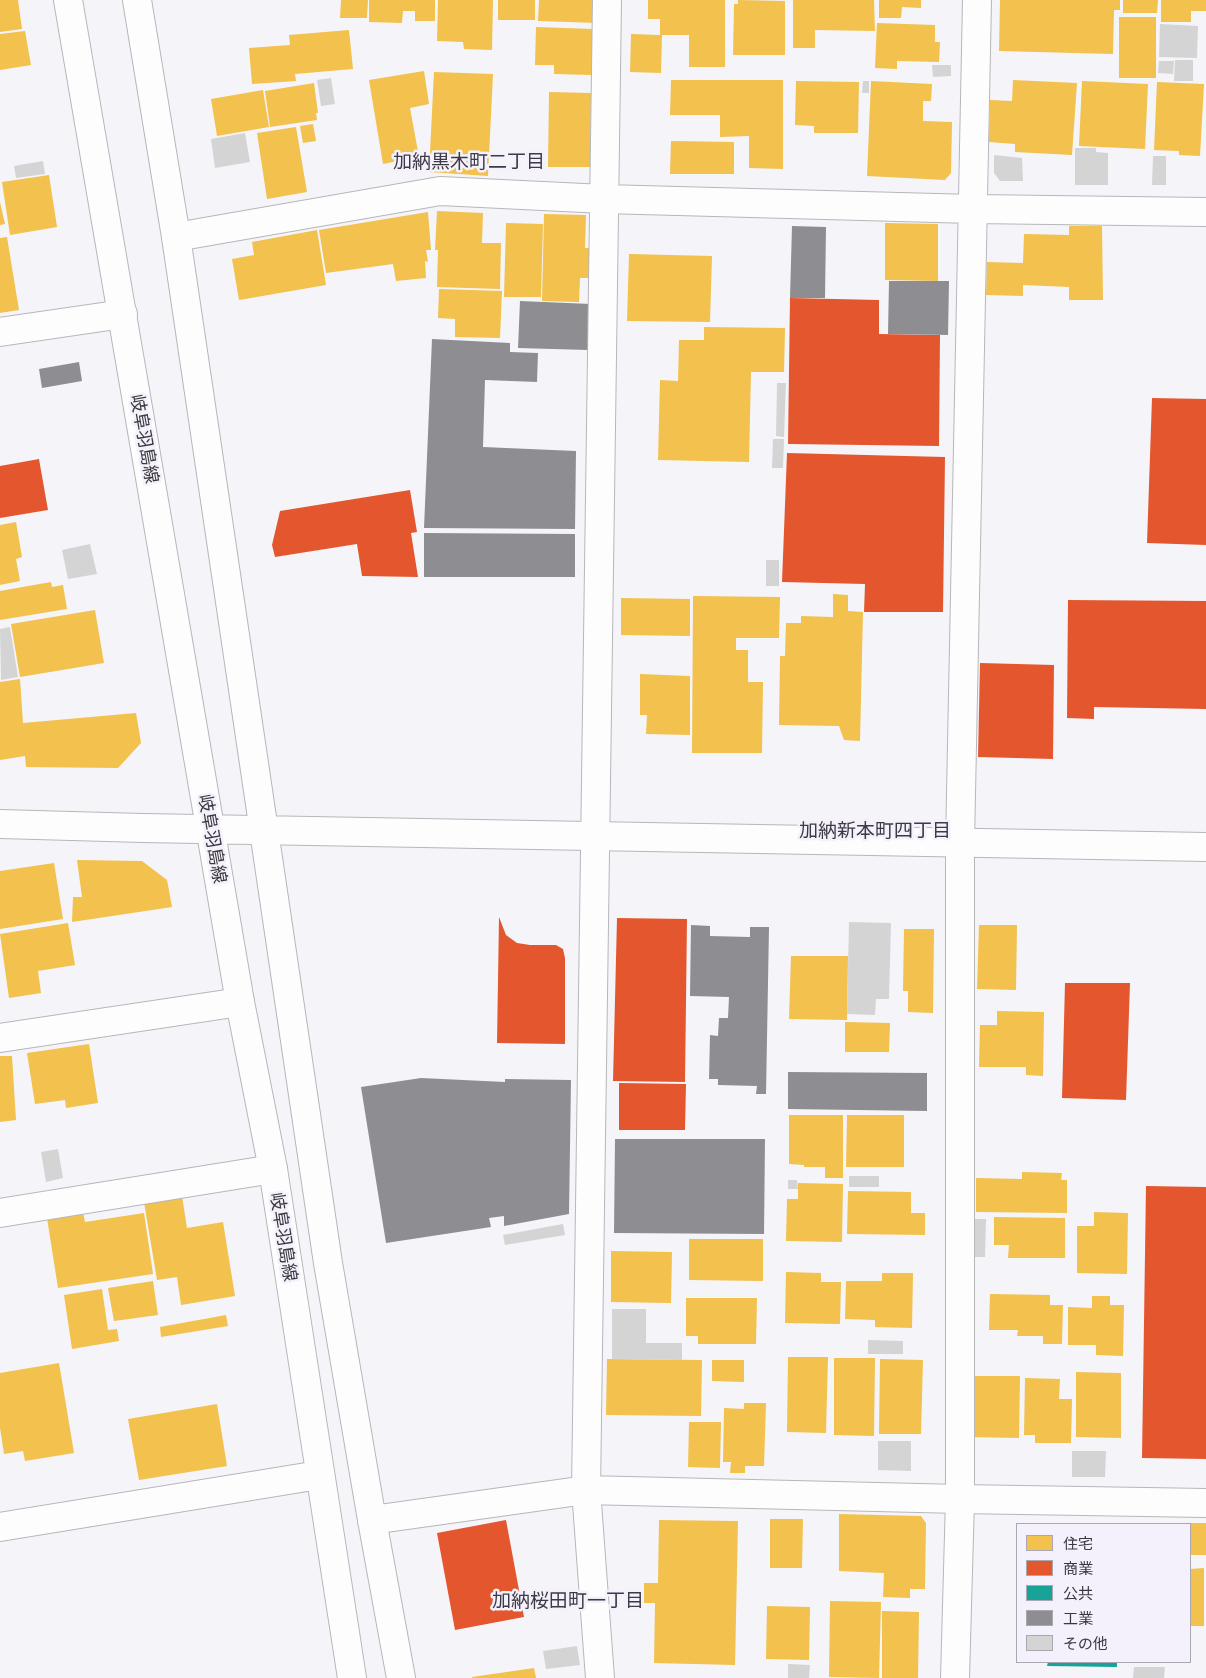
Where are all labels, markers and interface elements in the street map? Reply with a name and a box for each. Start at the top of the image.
district label: 加納黒木町二丁目 [393,151,545,173]
street label: 岐阜羽島線 [126,393,162,485]
street label: 岐阜羽島線 [194,793,230,885]
district label: 加納新本町四丁目 [799,820,951,842]
street label: 岐阜羽島線 [265,1191,301,1283]
legend [1016,1523,1191,1663]
text: 住宅 [1063,1534,1093,1553]
text: 商業 [1063,1559,1093,1578]
text: 公共 [1063,1584,1093,1603]
district label: 加納桜田町一丁目 [492,1590,644,1612]
text: 工業 [1063,1609,1093,1628]
text: その他 [1063,1634,1108,1653]

